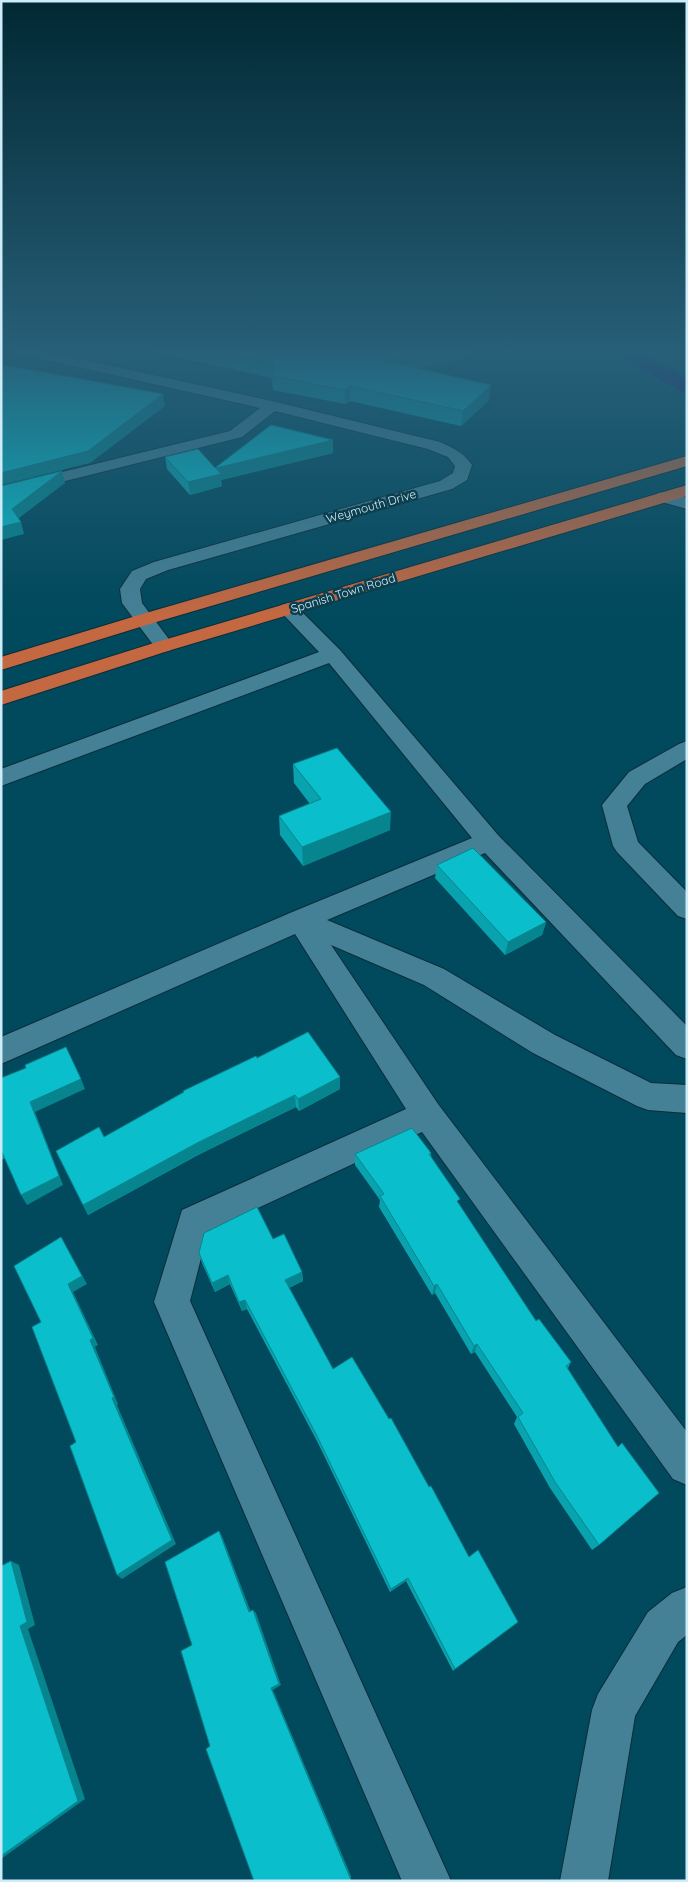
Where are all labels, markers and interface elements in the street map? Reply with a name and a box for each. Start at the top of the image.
street label: Weymouth Drive [324,486,418,526]
street label: Spanish Town Road [289,570,397,616]

